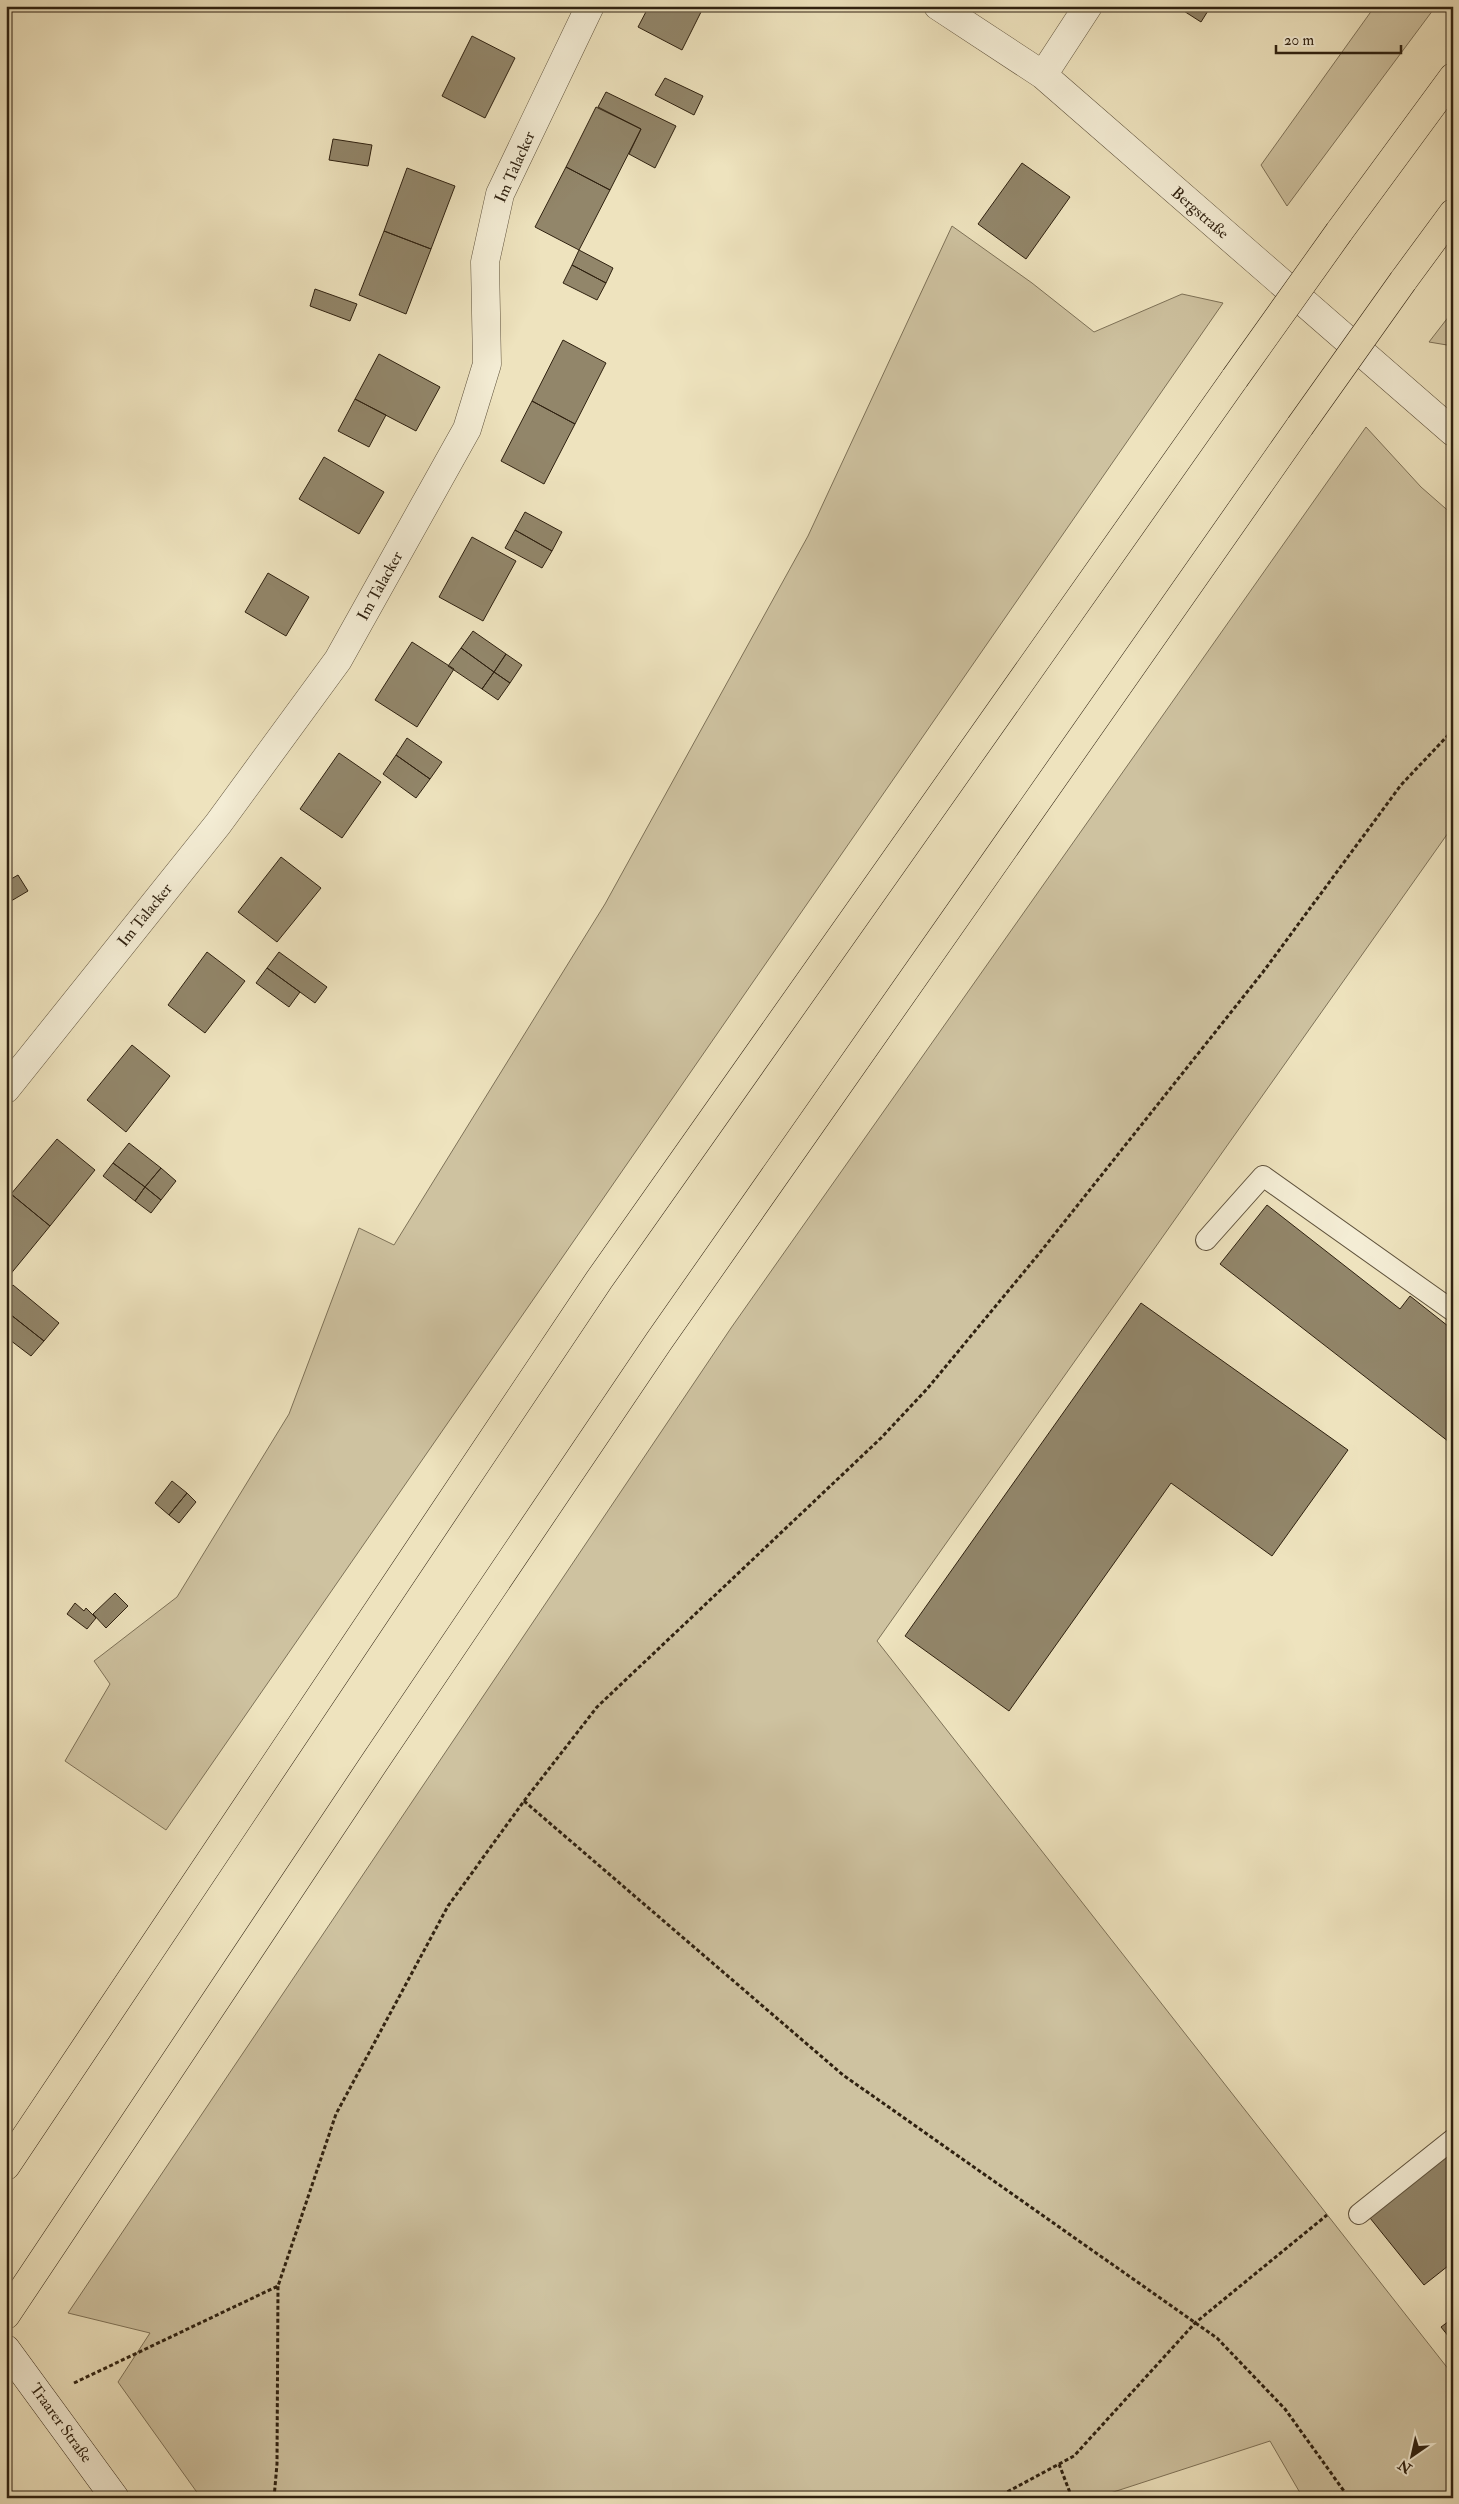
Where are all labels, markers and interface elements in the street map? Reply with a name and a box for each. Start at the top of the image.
scale bar [1276,22,1402,54]
text: 20 m [1284,31,1314,50]
street label: Im Talacker [490,128,540,206]
street label: Bergstraße [1167,183,1233,244]
street label: Im Talacker [353,548,407,624]
street label: Im Talacker [113,879,177,951]
street label: Traarer Straße [26,2379,97,2467]
north arrow [1386,2432,1436,2482]
text: N [1395,2456,1416,2477]

